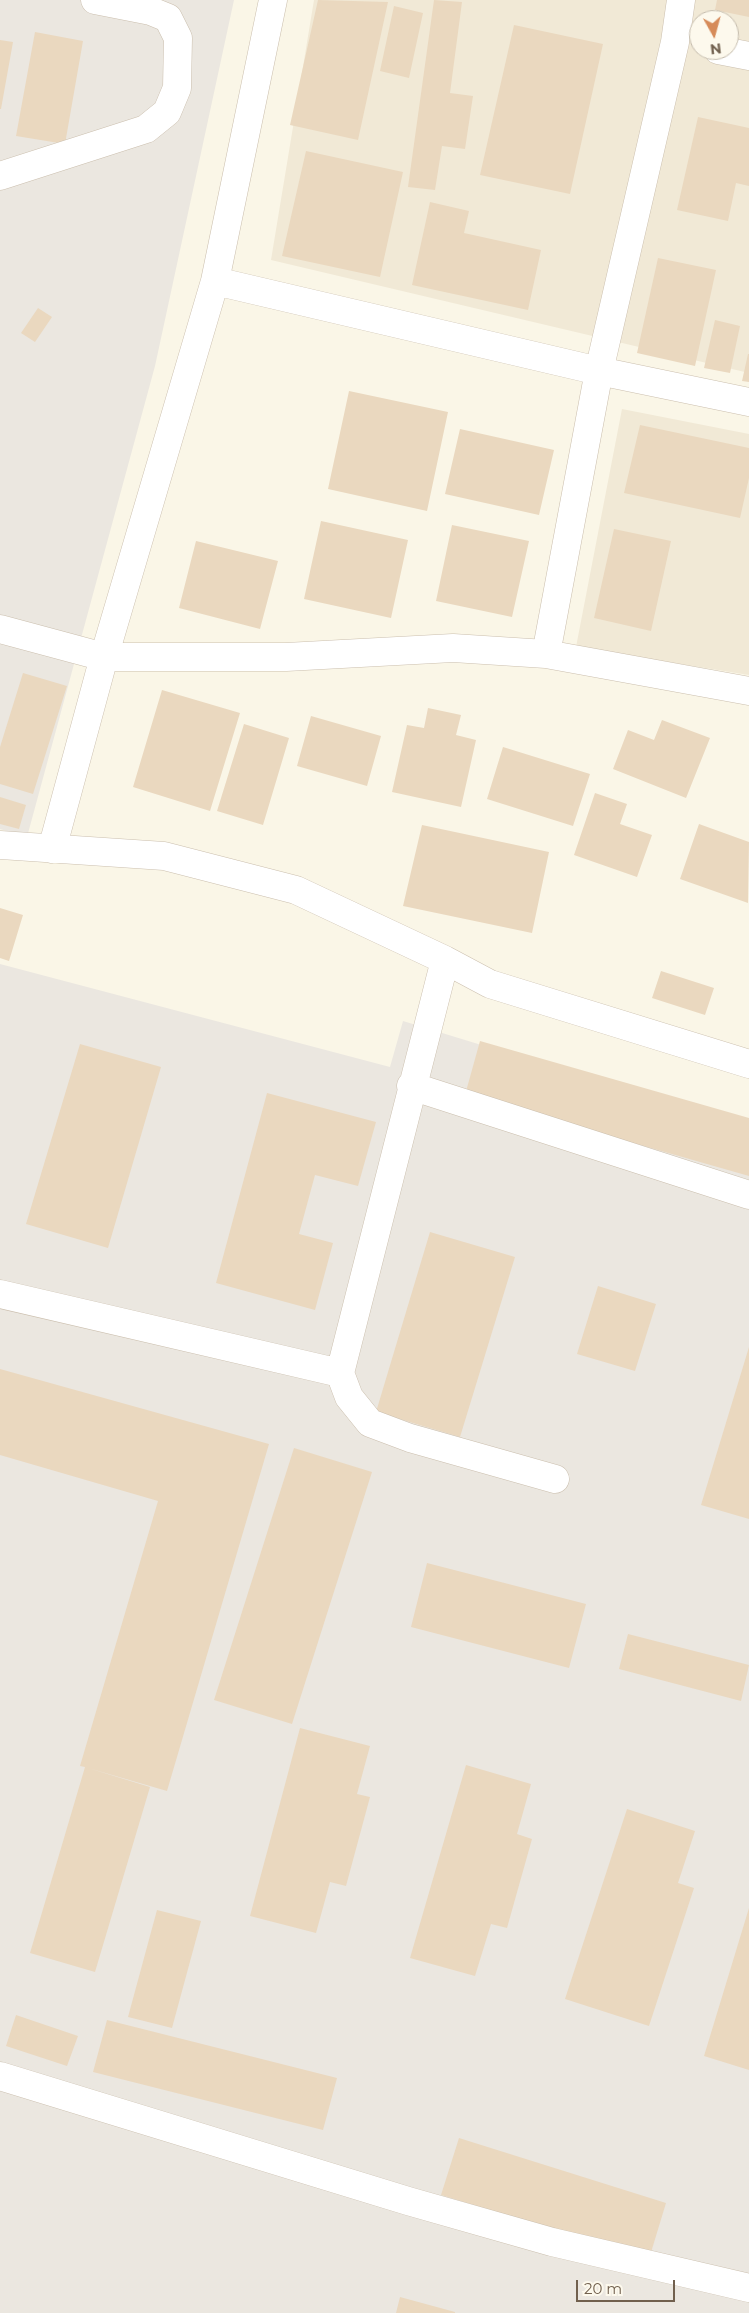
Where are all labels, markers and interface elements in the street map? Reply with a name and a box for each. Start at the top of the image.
north arrow [689,10,739,60]
text: N [709,39,722,59]
scale bar [579,2270,678,2302]
text: 20 m [584,2279,622,2298]

